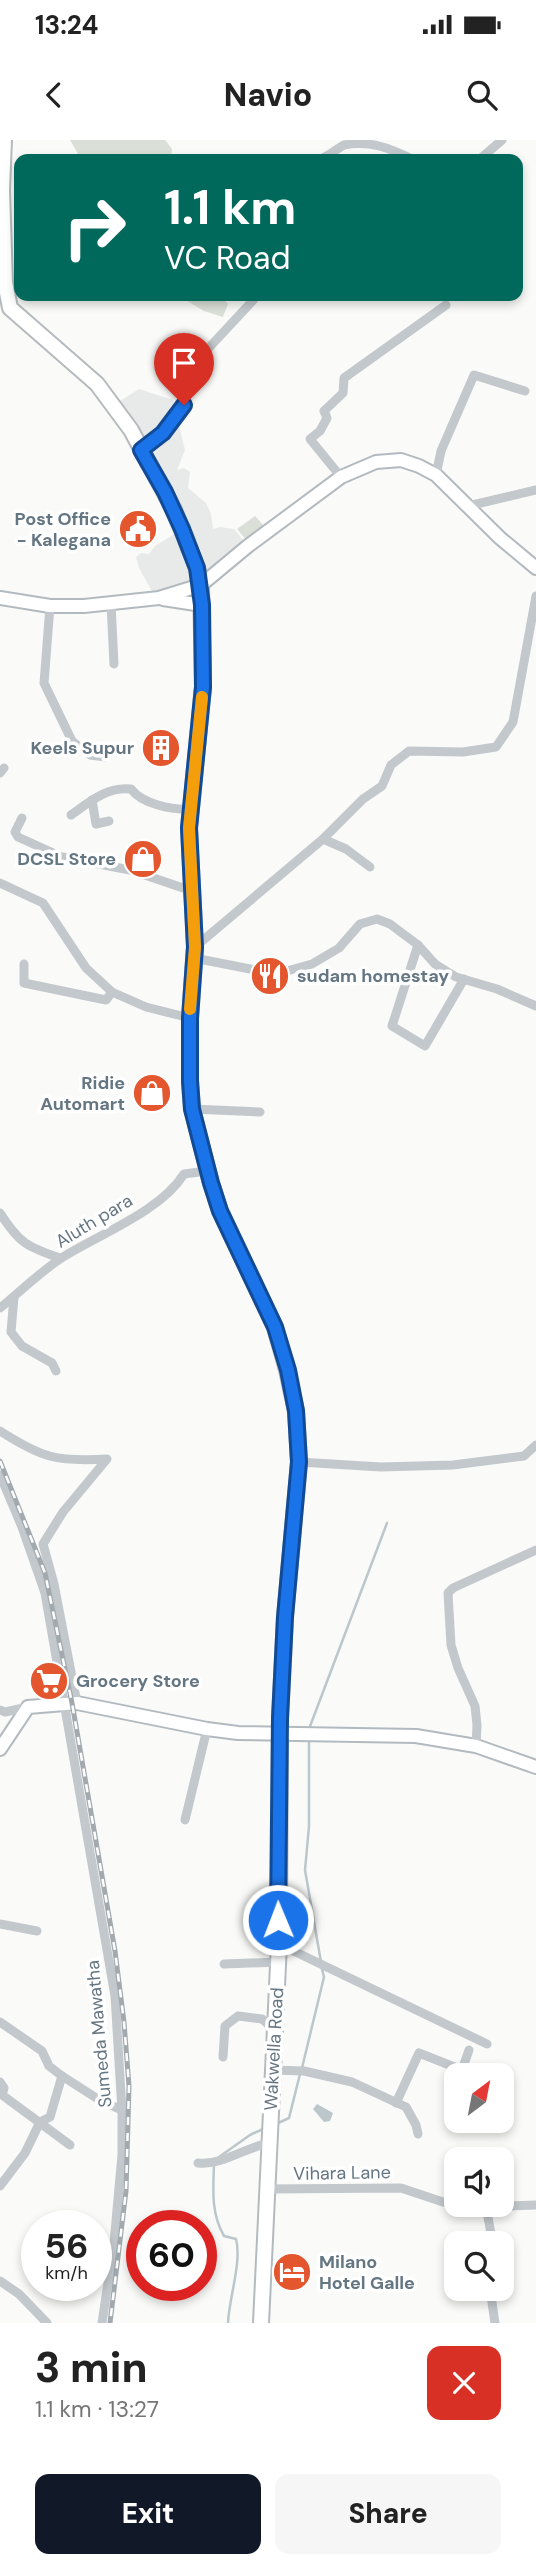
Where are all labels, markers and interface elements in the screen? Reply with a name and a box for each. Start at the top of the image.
text: 13:24 [35,8,98,42]
text: Navio [224,74,312,116]
icon: back [35,76,73,114]
icon: search [463,76,501,114]
text: 1.1 km [164,175,296,239]
icon: right [49,182,140,273]
text: VC Road [164,237,291,279]
pin [154,333,214,405]
icon: arrive [165,344,203,382]
place label: Post Office - Kalegana [15,507,111,552]
public building icon: Post Office - Kalegana [117,508,159,550]
building icon: Keels Supur [140,727,182,769]
place label: Keels Supur [31,736,134,760]
shop icon: DCSL Store [122,838,164,880]
place label: DCSL Store [17,847,116,871]
restaurant icon: sudam homestay [249,955,291,997]
place label: sudam homestay [297,964,449,988]
place label: Ridie Automart [40,1071,125,1116]
shop icon: Ridie Automart [131,1072,173,1114]
street label: Aluth para [51,1189,137,1253]
supermarket icon: Grocery Store [28,1660,70,1702]
place label: Grocery Store [76,1669,200,1693]
position arrow [241,1883,315,1957]
street label: Sumeda Mawatha [81,1959,117,2109]
street label: Wakwella Road [259,1987,289,2111]
north arrow [444,2063,514,2133]
map controls [444,2063,514,2301]
button: sound [444,2147,514,2217]
street label: Vihara Lane [293,2160,391,2186]
speed limit sign: 60 [126,2210,217,2301]
text: 56 [45,2223,88,2269]
button: search [444,2231,514,2301]
place label: Milano Hotel Galle [319,2250,415,2295]
hotel icon: Milano Hotel Galle [271,2251,313,2293]
text: km/h [45,2261,88,2285]
text: 3 min [35,2340,148,2395]
button: close [427,2346,501,2420]
text: 1.1 km · 13:27 [35,2394,159,2424]
button: Exit [35,2474,261,2554]
button: Share [275,2474,501,2554]

